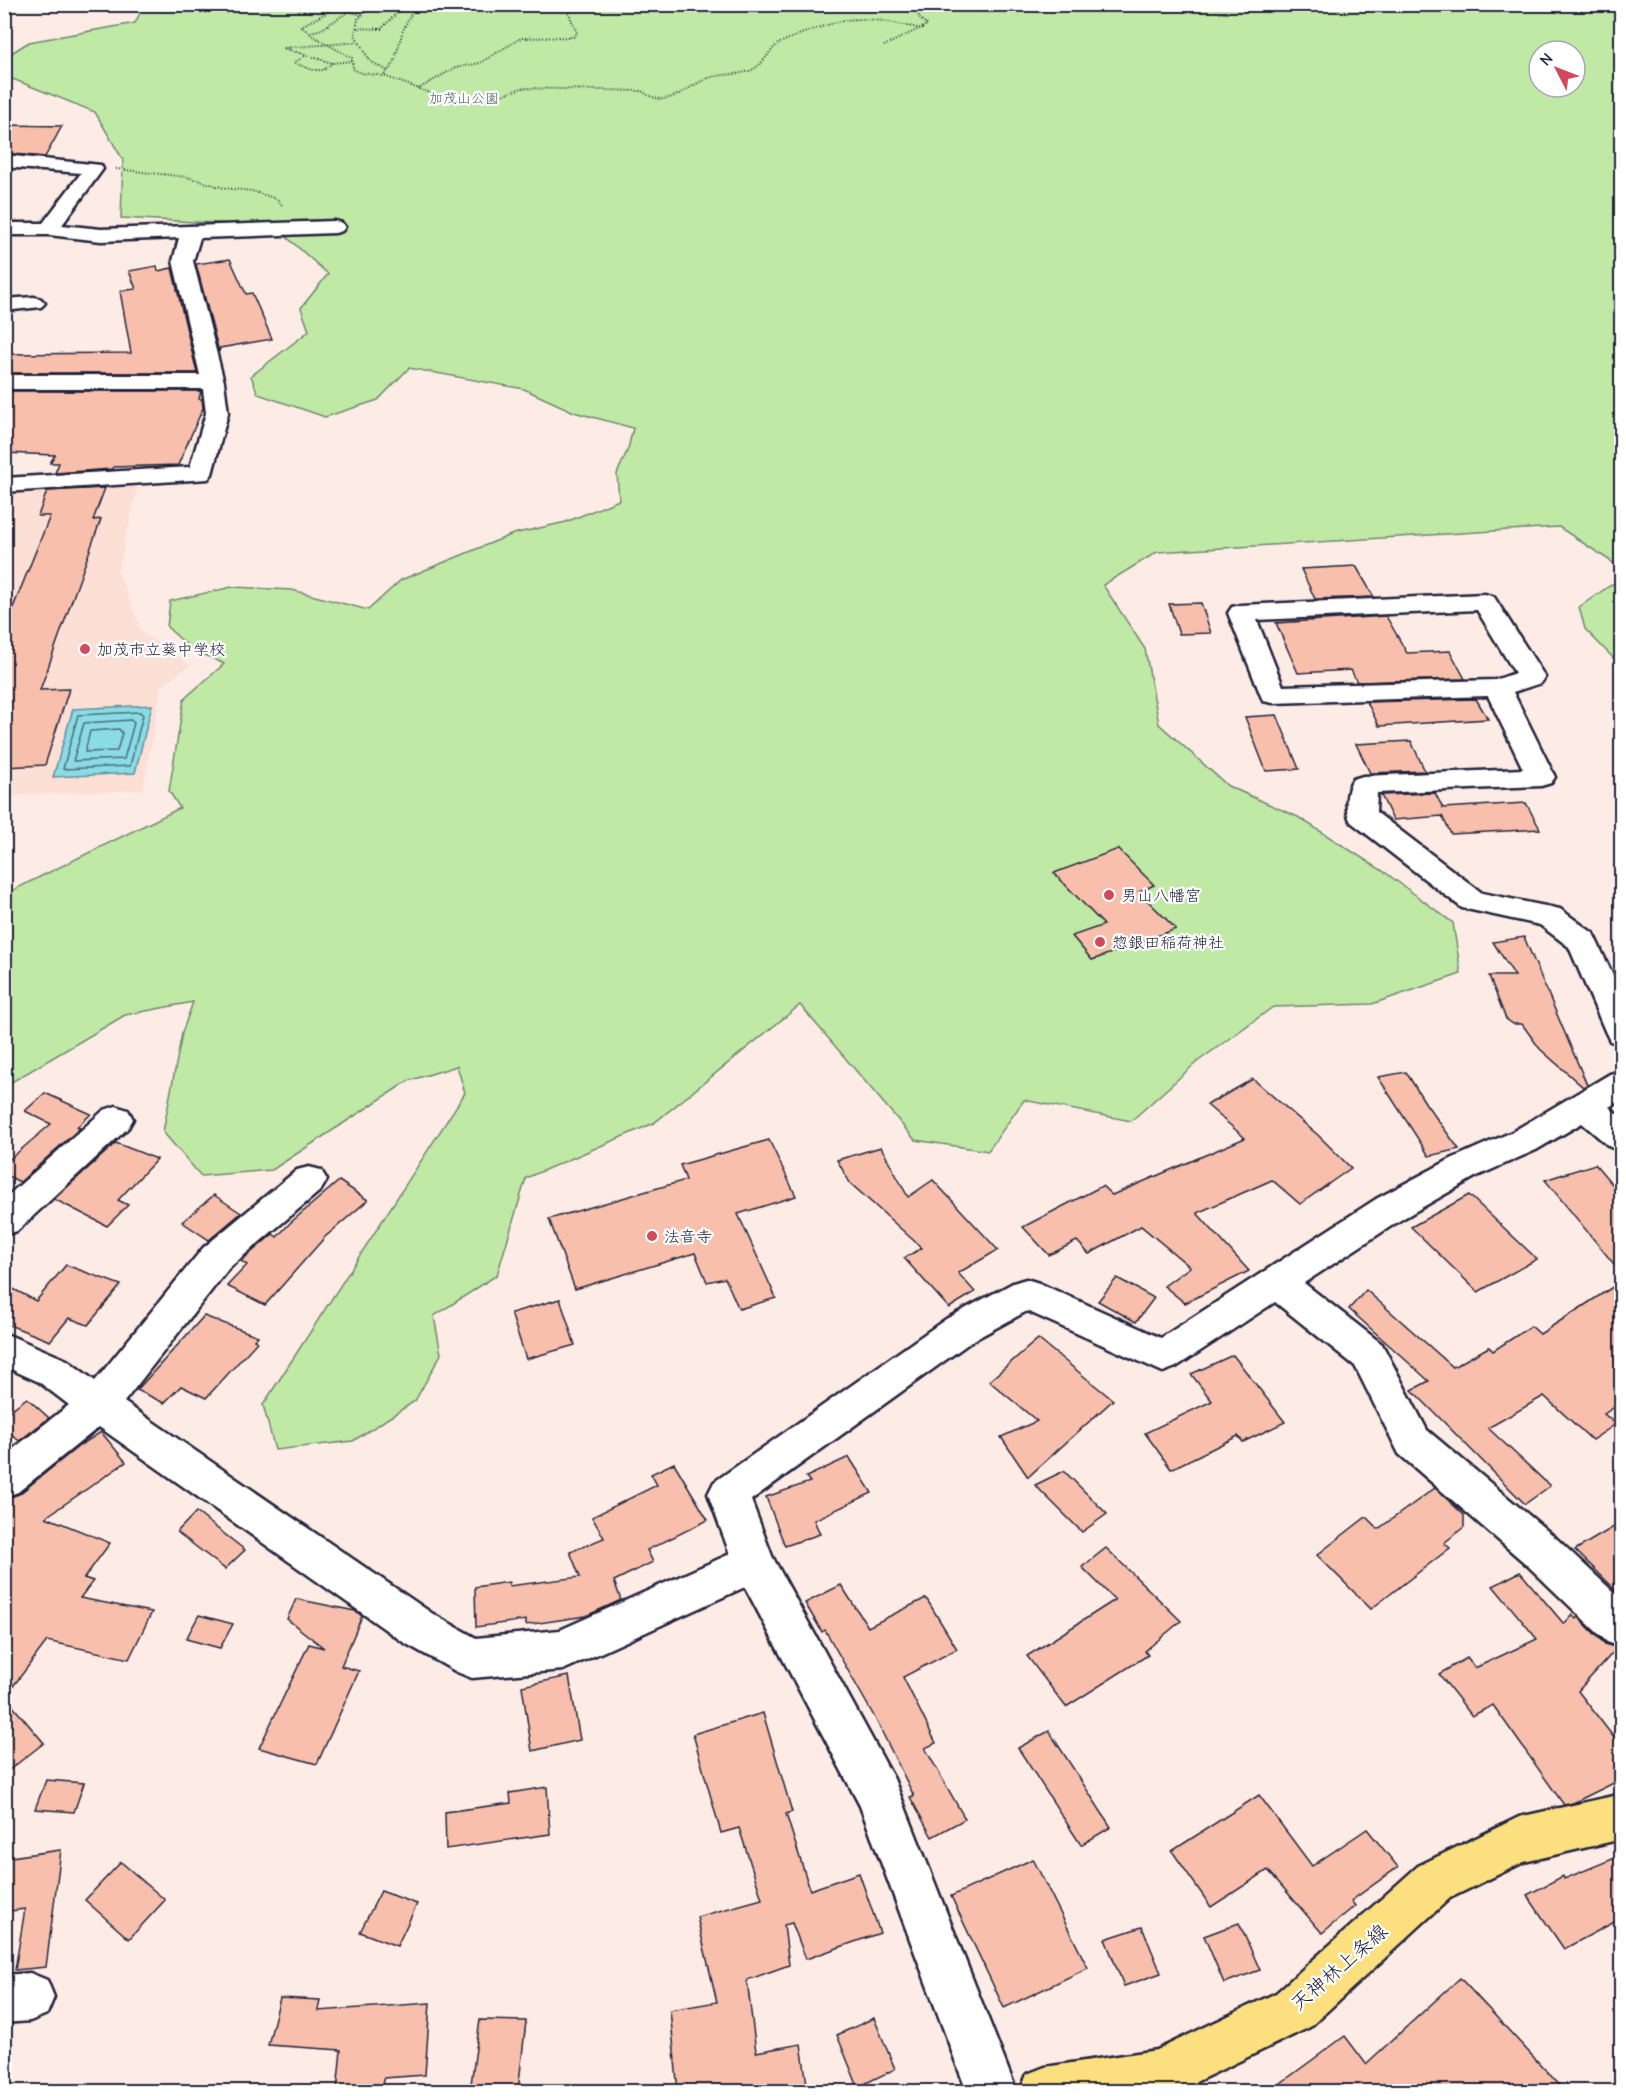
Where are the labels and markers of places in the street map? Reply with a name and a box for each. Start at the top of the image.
place label: 加茂市立葵中学校 [97,641,225,659]
marker: 加茂市立葵中学校 [78,642,92,656]
place label: 男山八幡宮 [1121,887,1201,905]
marker: 男山八幡宮 [1102,888,1116,902]
place label: 惣銀田稲荷神社 [1112,934,1224,952]
marker: 惣銀田稲荷神社 [1093,935,1107,949]
place label: 法音寺 [664,1228,712,1246]
marker: 法音寺 [645,1229,659,1243]

